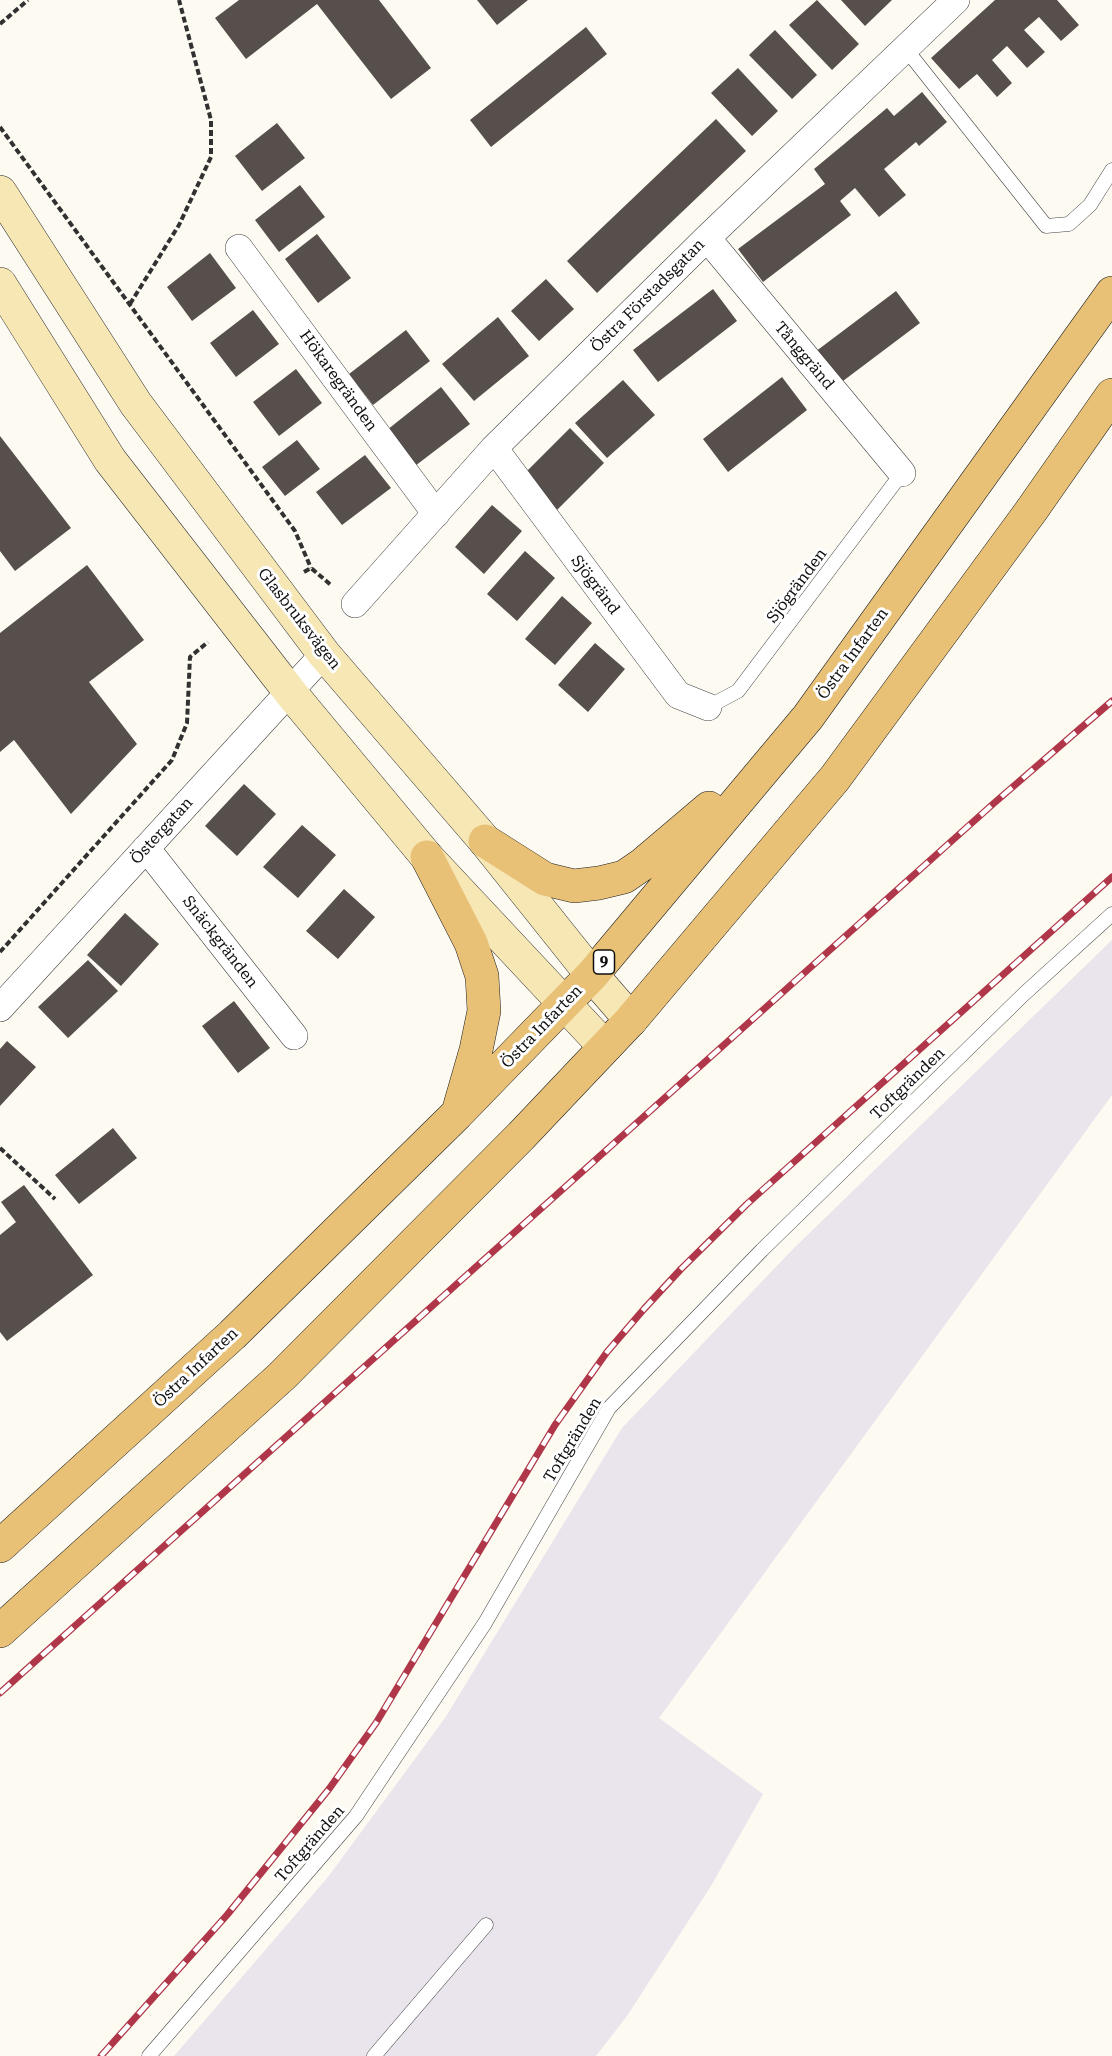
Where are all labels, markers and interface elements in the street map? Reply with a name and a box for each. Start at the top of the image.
street label: Östra Förstadsgatan [587,235,709,357]
street label: Tånggränd [770,318,838,394]
street label: Hökaregränden [295,327,381,435]
street label: Sjögränden [763,545,831,627]
street label: Sjögränd [567,552,623,618]
street label: Glasbruksvägen [253,565,345,673]
street label: Östra Infarten [813,605,893,703]
street label: Östergatan [127,794,197,868]
street label: Snäckgränden [178,892,262,992]
road number: 9 [594,950,614,974]
street label: Östra Infarten [498,981,586,1073]
street label: Toftgränden [867,1044,949,1124]
street label: Östra Infarten [150,1324,242,1412]
street label: Toftgränden [540,1394,606,1486]
street label: Toftgränden [271,1802,349,1886]

